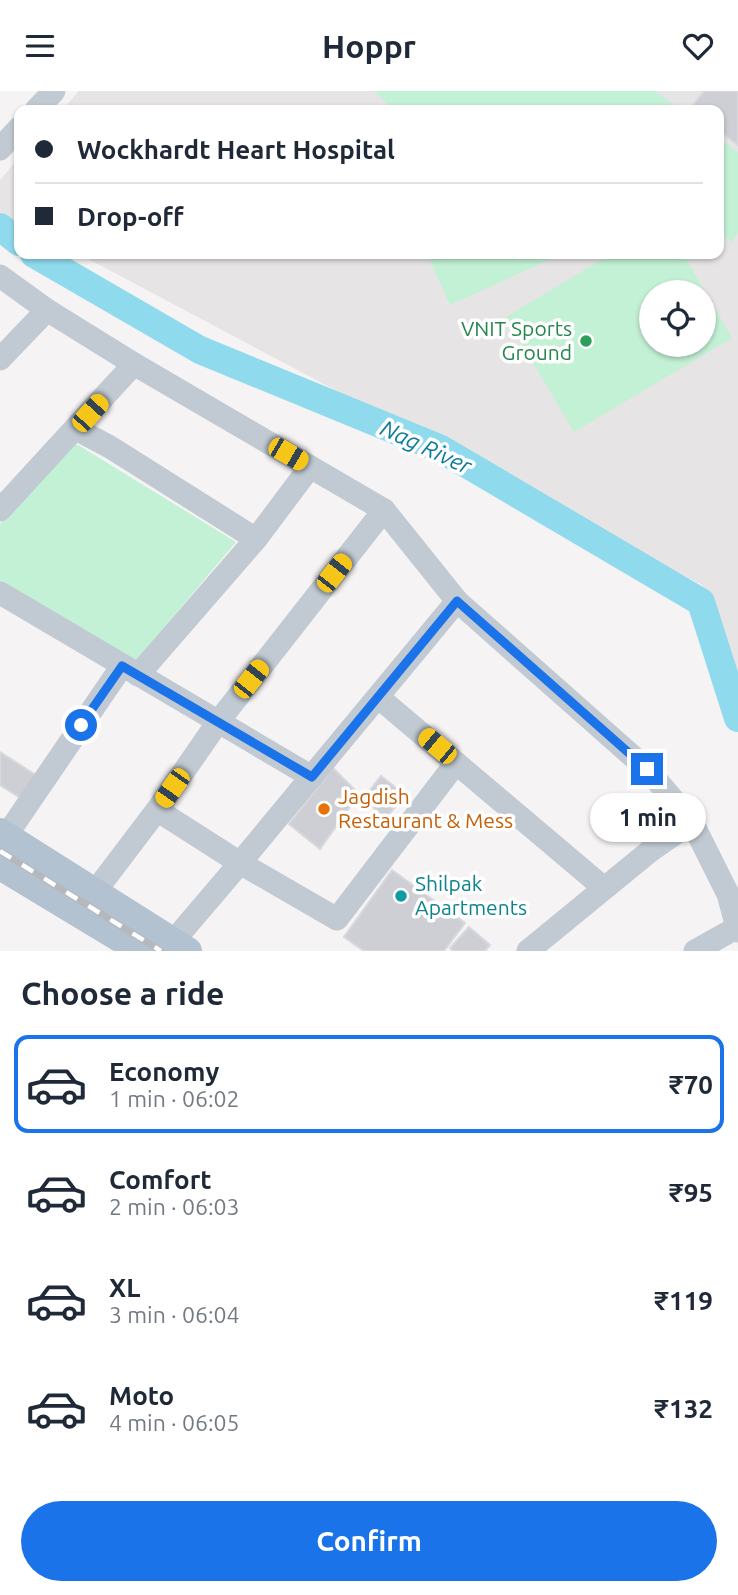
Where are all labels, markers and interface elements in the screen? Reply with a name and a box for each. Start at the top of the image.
icon: menu [21,27,59,65]
icon: heart [679,27,717,65]
text: Hoppr [322,28,416,64]
text: Wockhardt Heart Hospital [77,135,395,164]
text: Drop-off [77,202,184,231]
map controls [639,280,716,357]
button: locate [639,280,716,357]
place label: VNIT Sports Ground [461,316,572,364]
marker: VNIT Sports Ground [578,333,594,349]
car [69,390,112,436]
water label: Nag River [377,415,477,479]
car [265,434,312,474]
car [313,550,356,596]
car [230,656,273,702]
route start [65,709,97,741]
car [415,724,460,768]
route end [631,753,663,785]
car [152,765,193,811]
place label: Jagdish Restaurant & Mess [338,784,513,832]
callout: 1 min [589,793,705,843]
marker: Jagdish Restaurant & Mess [316,801,332,817]
text: 1 min [619,805,677,830]
place label: Shilpak Apartments [415,871,527,919]
marker: Shilpak Apartments [393,888,409,904]
text: Choose a ride [21,975,224,1011]
icon: car [25,1053,88,1116]
text: Economy [109,1057,219,1086]
text: ₹70 [669,1070,713,1099]
text: 1 min · 06:02 [109,1086,240,1111]
icon: car [25,1161,88,1224]
text: Comfort [109,1165,212,1194]
text: ₹95 [669,1178,713,1207]
text: 2 min · 06:03 [109,1194,240,1219]
icon: car [25,1269,88,1332]
text: XL [109,1273,140,1302]
text: ₹119 [654,1286,713,1315]
text: 3 min · 06:04 [109,1302,240,1327]
icon: car [25,1377,88,1440]
text: Moto [109,1381,174,1410]
text: ₹132 [654,1394,713,1423]
text: 4 min · 06:05 [109,1410,240,1435]
button: Confirm [21,1501,717,1581]

